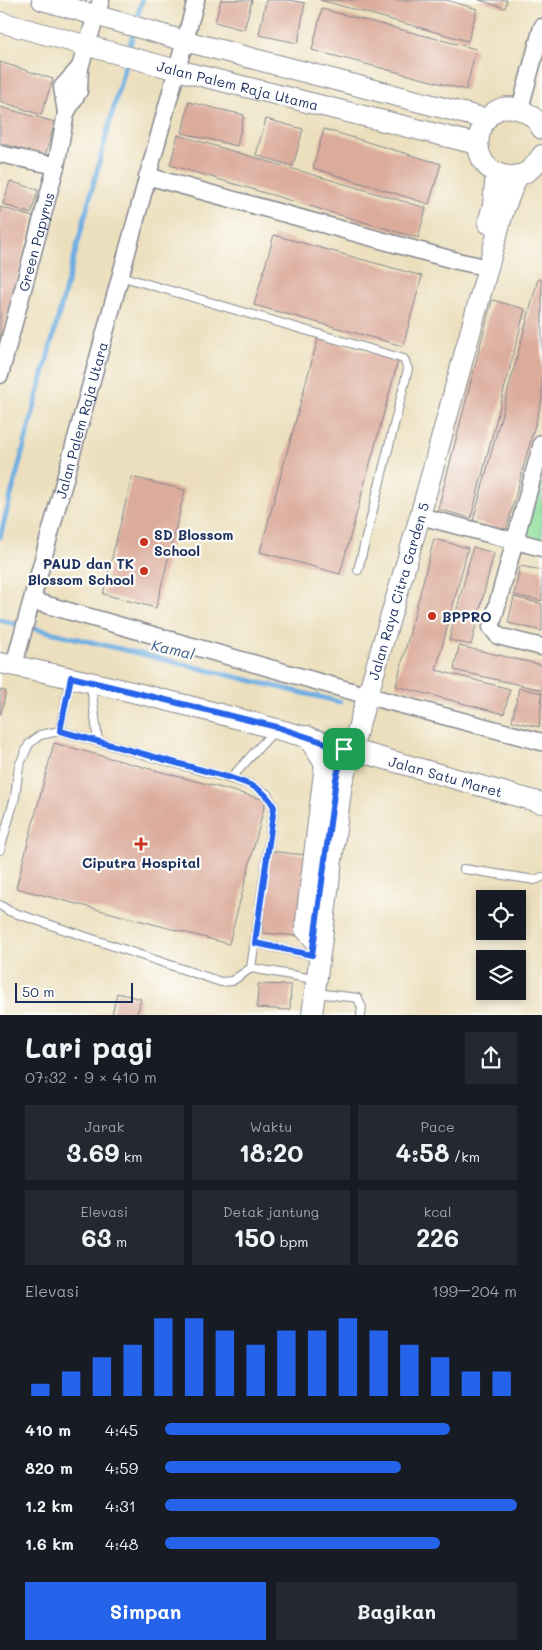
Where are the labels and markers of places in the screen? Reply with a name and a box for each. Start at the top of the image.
place label: SD Blossom School [154,525,233,560]
marker: SD Blossom School [138,536,150,548]
place label: PAUD dan TK Blossom School [27,554,134,589]
marker: PAUD dan TK Blossom School [138,565,150,577]
place label: BPPRO [442,607,492,626]
marker: BPPRO [426,610,438,622]
pin [323,728,365,770]
marker: Ciputra Hospital [134,837,148,851]
place label: Ciputra Hospital [82,853,200,872]

